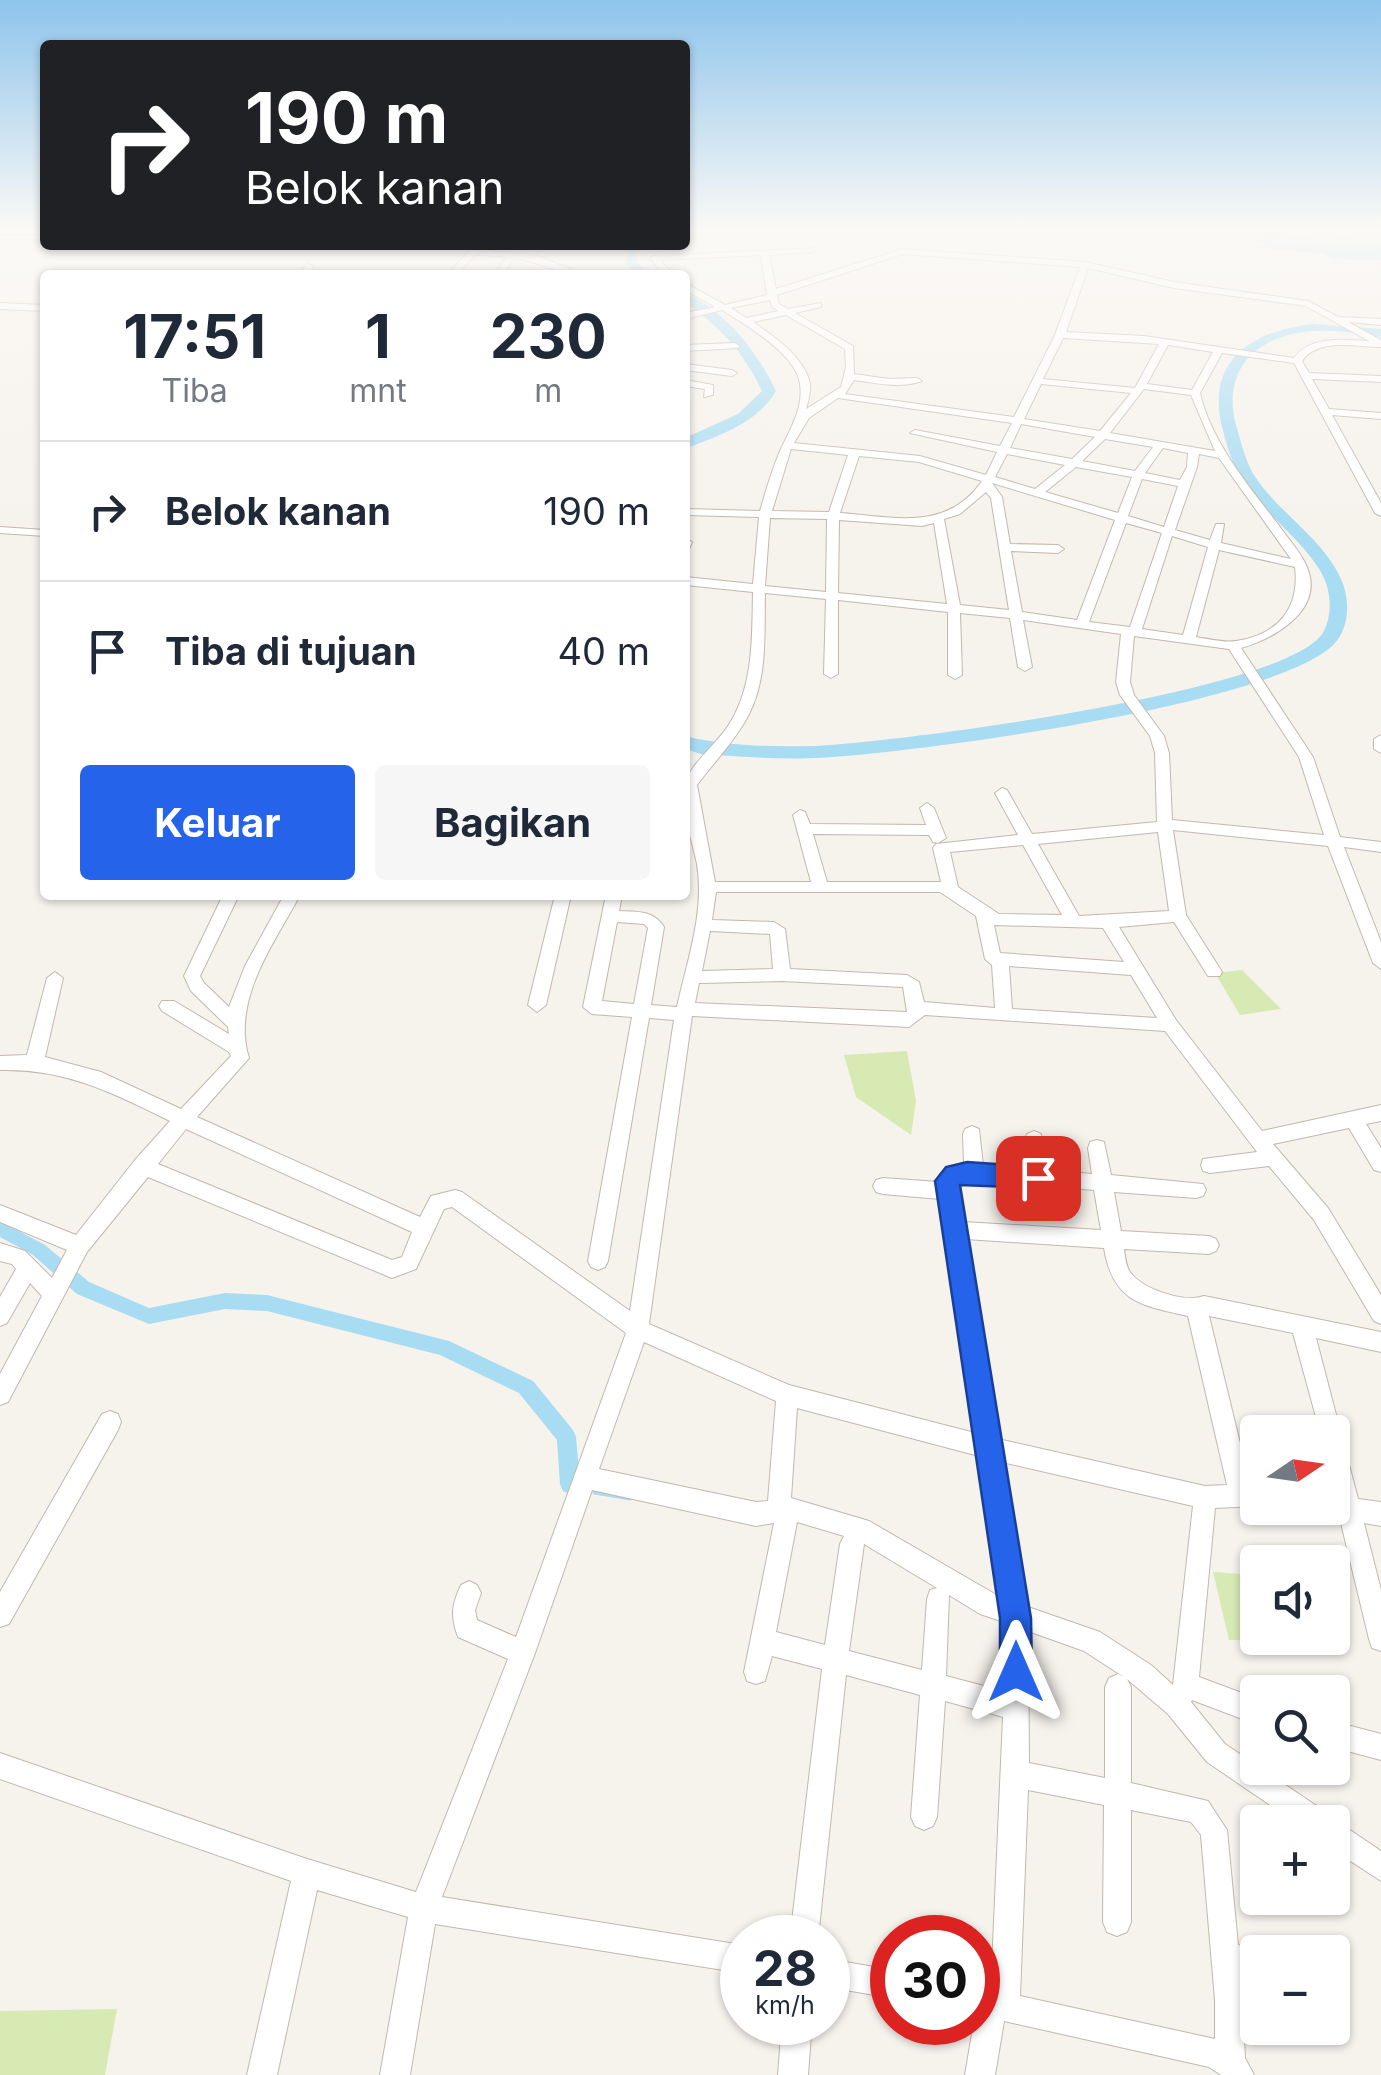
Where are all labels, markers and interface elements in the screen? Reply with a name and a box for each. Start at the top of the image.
text: 190 m [245,75,448,160]
icon: right [80,80,210,210]
text: Belok kanan [245,160,504,215]
text: 17:51 [123,300,266,372]
text: 1 [365,300,391,372]
text: 230 [490,300,607,372]
text: Tiba [162,371,228,410]
text: mnt [349,371,407,410]
text: m [534,371,562,410]
icon: right [80,484,135,539]
text: Belok kanan [165,488,391,534]
text: 190 m [543,488,650,534]
icon: arrive [80,624,135,679]
text: Tiba di tujuan [165,628,417,674]
text: 40 m [558,628,650,674]
button: Keluar [80,765,355,880]
button: Bagikan [375,765,650,880]
pin [996,1136,1081,1221]
icon: arrive [1011,1151,1066,1206]
north arrow [1240,1415,1350,1525]
map controls [1240,1415,1350,2045]
button: sound [1240,1545,1350,1655]
position arrow [964,1620,1068,1724]
button: search [1240,1675,1350,1785]
button: + [1240,1805,1350,1915]
speed limit sign: 30 [870,1915,1000,2045]
button: − [1240,1935,1350,2045]
text: 28 [753,1938,817,1998]
text: km/h [755,1990,815,2020]

